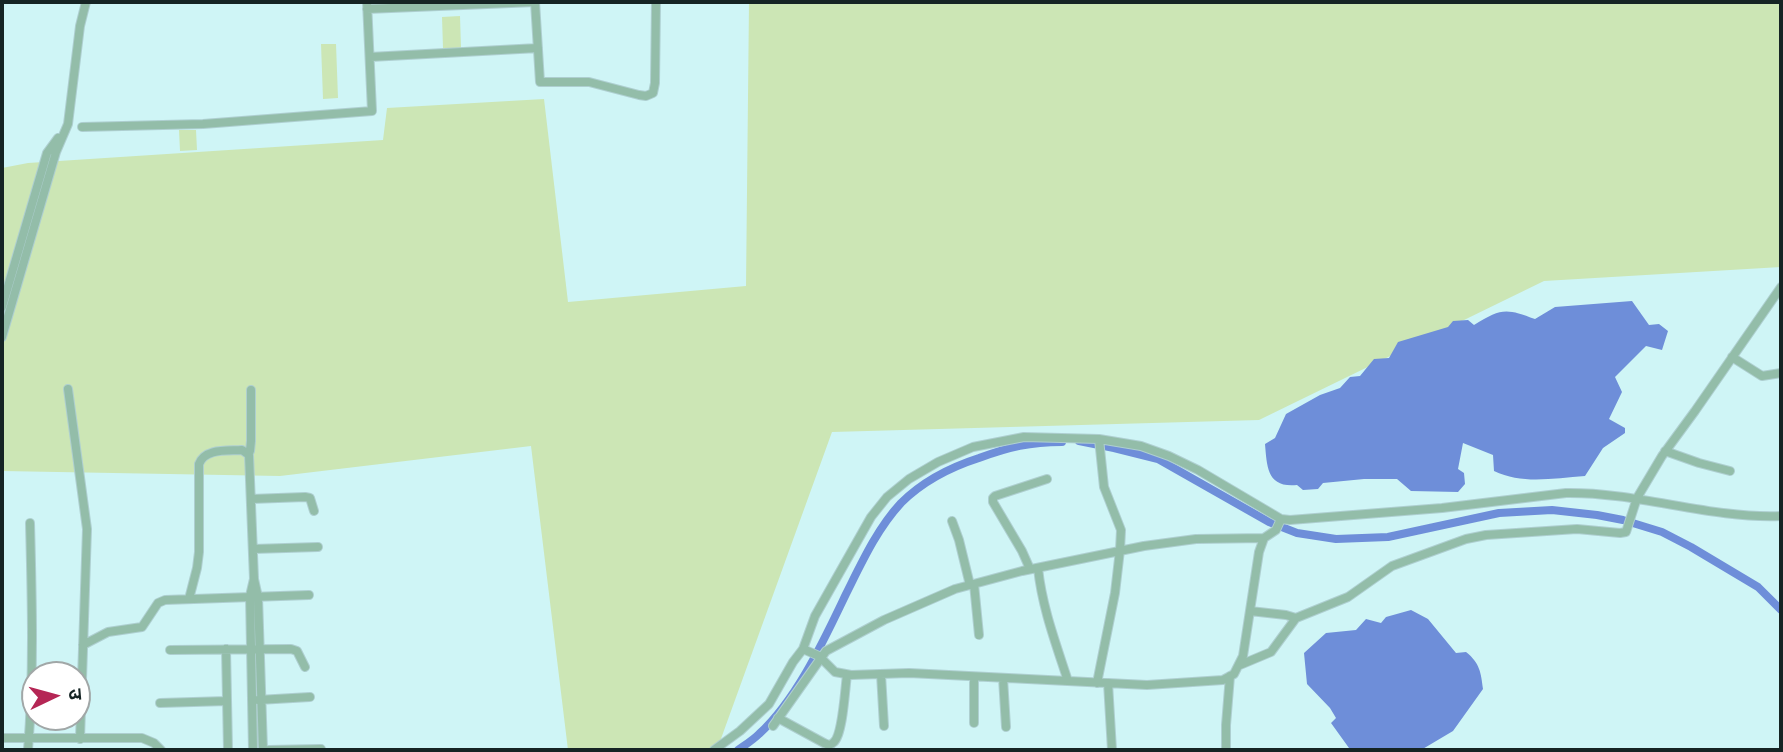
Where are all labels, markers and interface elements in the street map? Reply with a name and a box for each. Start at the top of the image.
north arrow [21,661,91,731]
text: उ [63,688,87,701]

